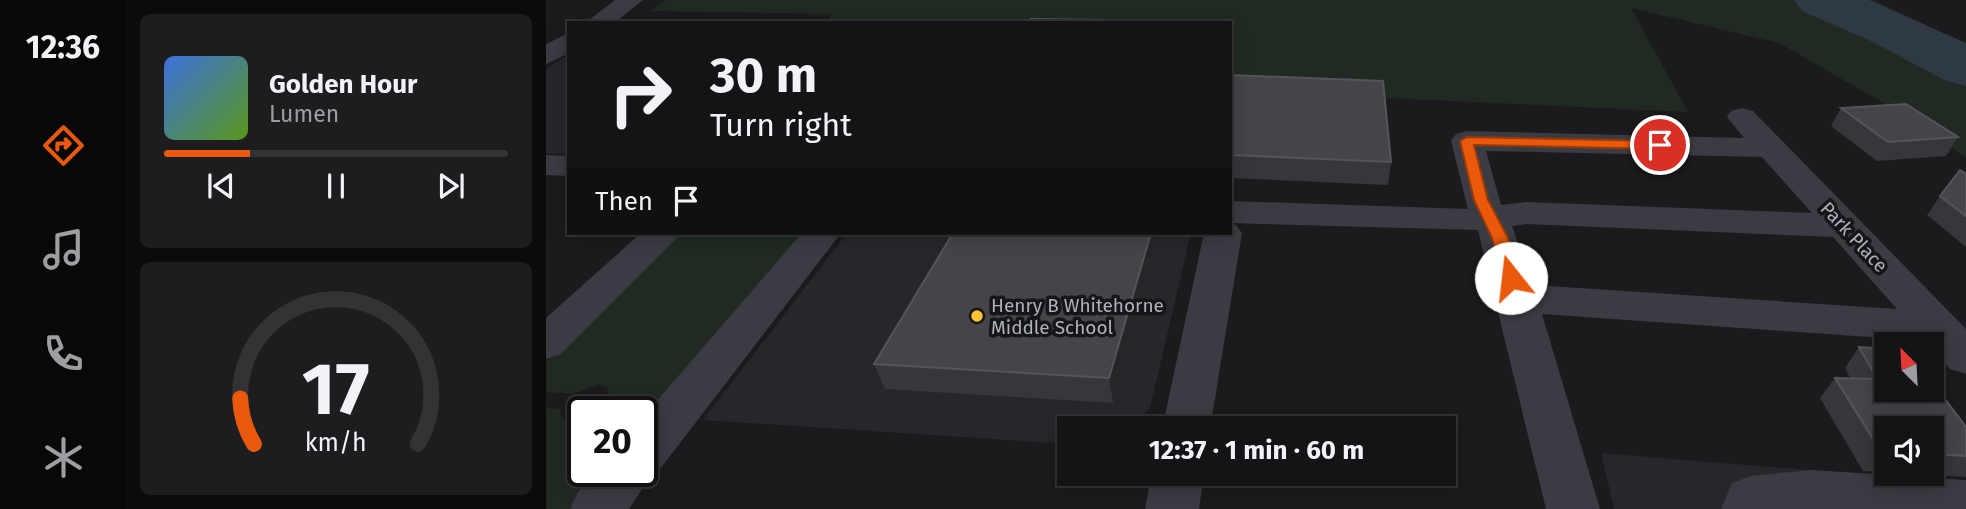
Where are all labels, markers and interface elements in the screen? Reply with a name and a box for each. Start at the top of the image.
text: 12:36 [26,28,100,66]
text: 30 m [710,46,817,105]
icon: right [595,49,686,140]
text: Golden Hour [269,69,417,100]
text: Lumen [269,100,339,128]
text: Turn right [710,106,852,144]
pin [1630,115,1690,175]
icon: directions [39,121,88,170]
icon: arrive [1641,126,1679,164]
icon: previous [202,167,240,205]
icon: pause [317,167,355,205]
icon: next [432,167,470,205]
icon: arrive [667,182,705,220]
text: Then [595,186,653,217]
street label: Park Place [1816,197,1892,277]
icon: music [39,225,88,274]
position arrow [1474,241,1548,315]
place label: Henry B Whitehorne Middle School [991,294,1164,339]
marker: Henry B Whitehorne Middle School [969,308,985,324]
icon: phone [39,329,88,378]
north arrow [1874,332,1944,402]
map controls [1874,332,1944,486]
text: 17 [302,347,370,434]
speed limit sign: 20 [567,396,658,487]
button: sound [1874,416,1944,486]
text: km/h [305,428,367,458]
icon: climate [39,433,88,482]
text: 12:37 · 1 min · 60 m [1149,435,1364,466]

